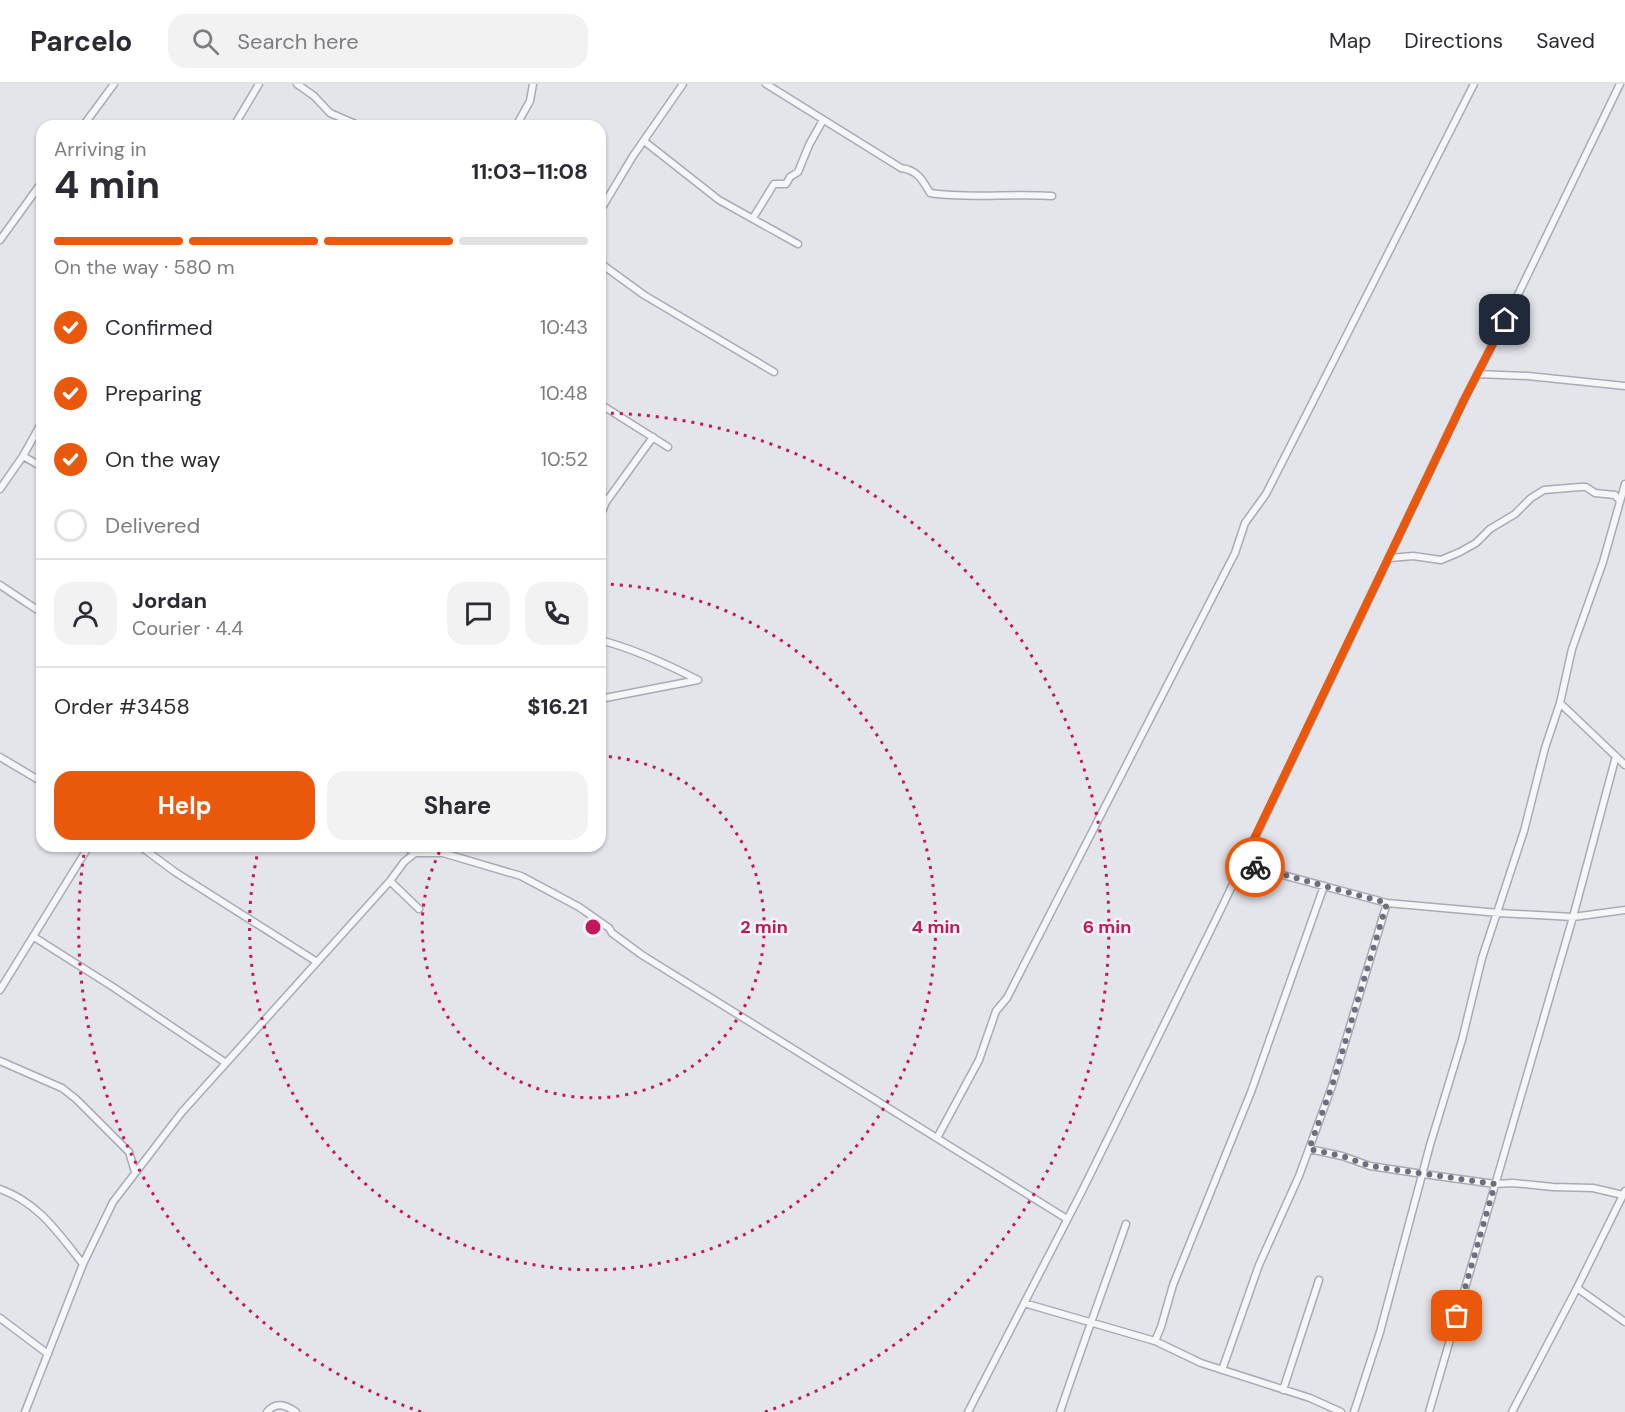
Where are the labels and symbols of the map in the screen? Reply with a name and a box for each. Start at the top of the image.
pin [1479,294,1530,345]
courier [1225,837,1285,897]
text: 2 min [740,915,788,939]
text: 4 min [912,915,960,939]
text: 6 min [1083,915,1131,939]
centre of rings [583,917,603,937]
pin [1431,1290,1482,1341]

